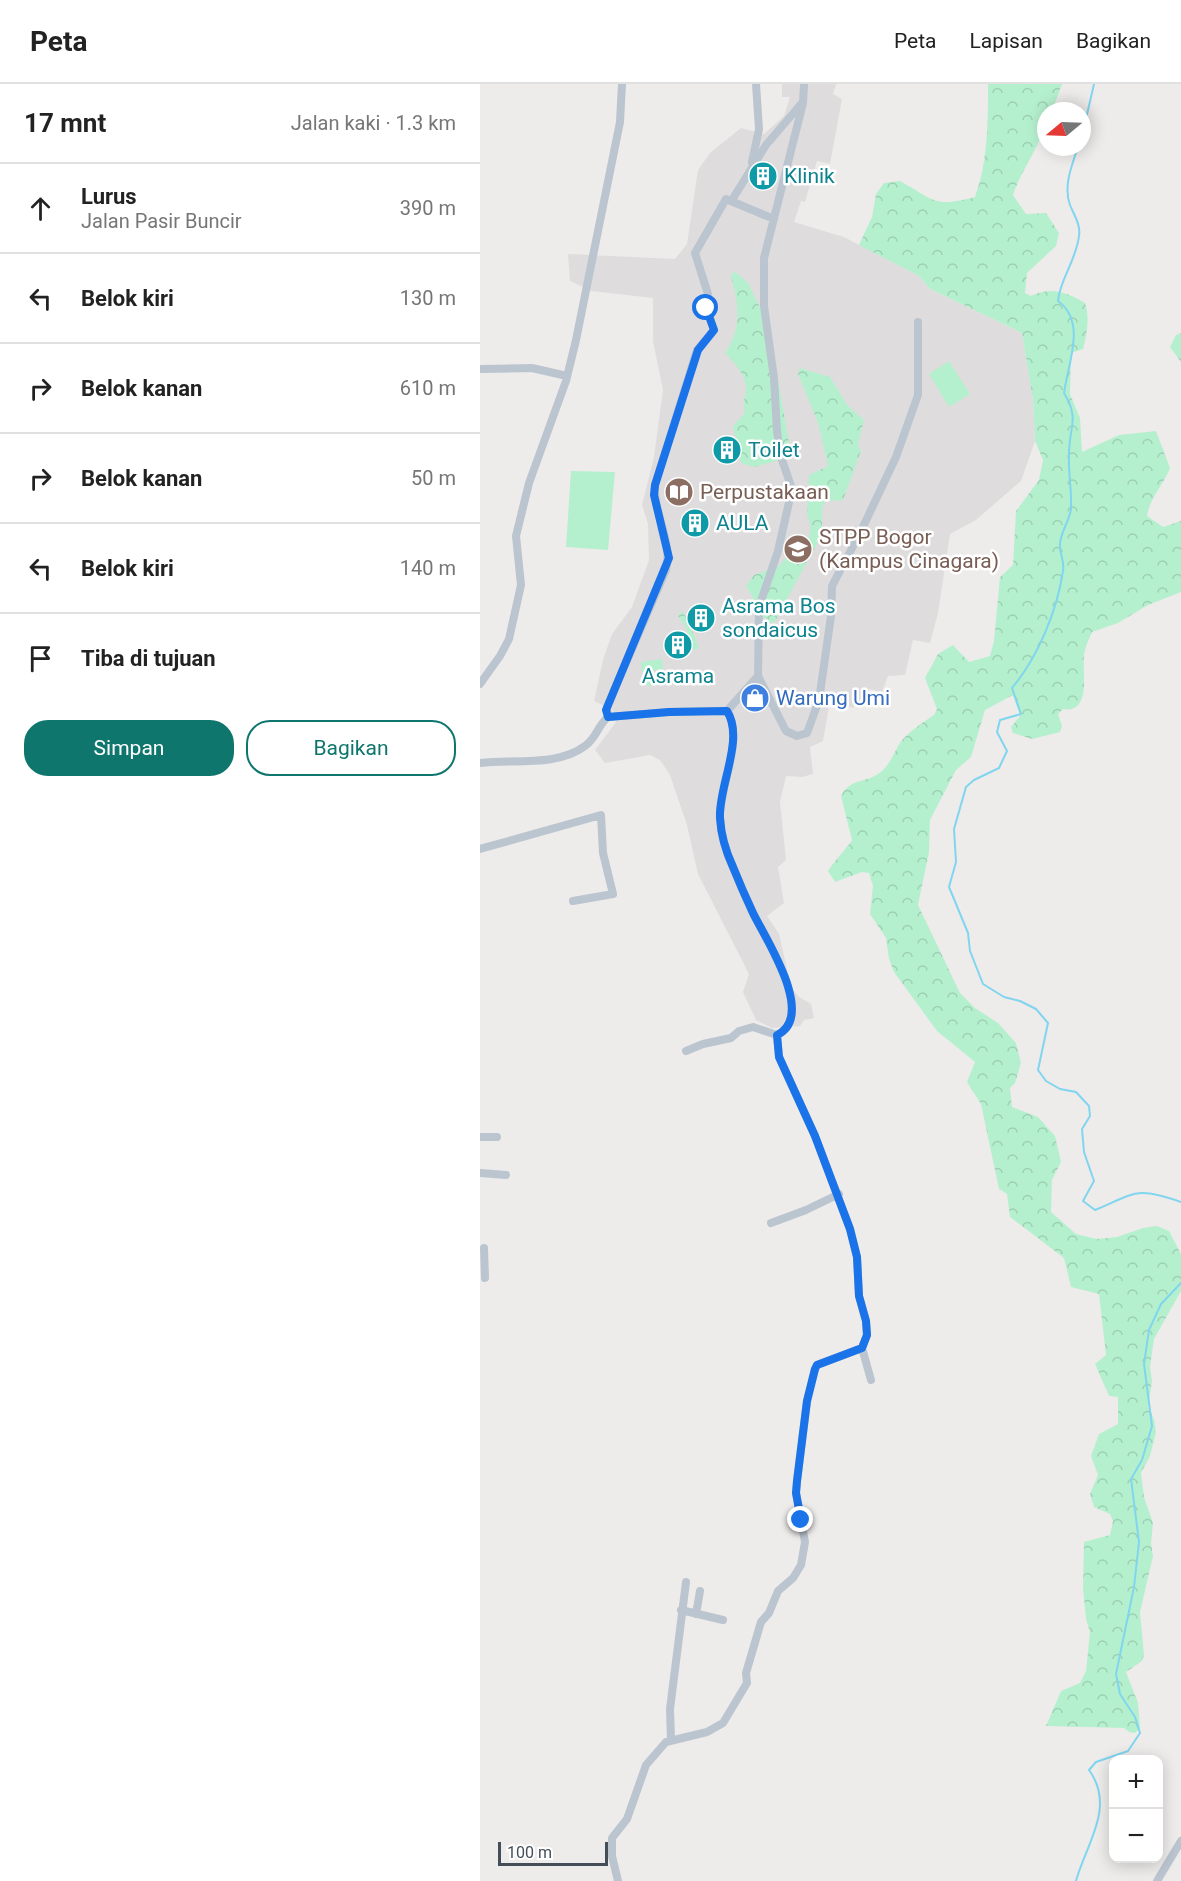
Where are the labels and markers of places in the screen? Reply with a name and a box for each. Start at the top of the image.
building icon: Klinik [747,160,779,192]
place label: Klinik [784,164,835,188]
building icon: Toilet [711,434,743,466]
place label: Toilet [748,438,800,462]
library icon: Perpustakaan [663,476,695,508]
place label: Perpustakaan [700,480,829,504]
building icon: AULA [679,507,711,539]
place label: AULA [716,511,769,535]
place label: STPP Bogor (Kampus Cinagara) [819,525,999,573]
school or university icon: STPP Bogor (Kampus Cinagara) [782,533,814,565]
place label: Asrama Bos sondaicus [722,594,836,642]
building icon: Asrama Bos sondaicus [685,602,717,634]
building icon: Asrama [662,629,694,661]
place label: Asrama [642,664,714,688]
shop icon: Warung Umi [739,682,771,714]
place label: Warung Umi [776,686,890,710]

